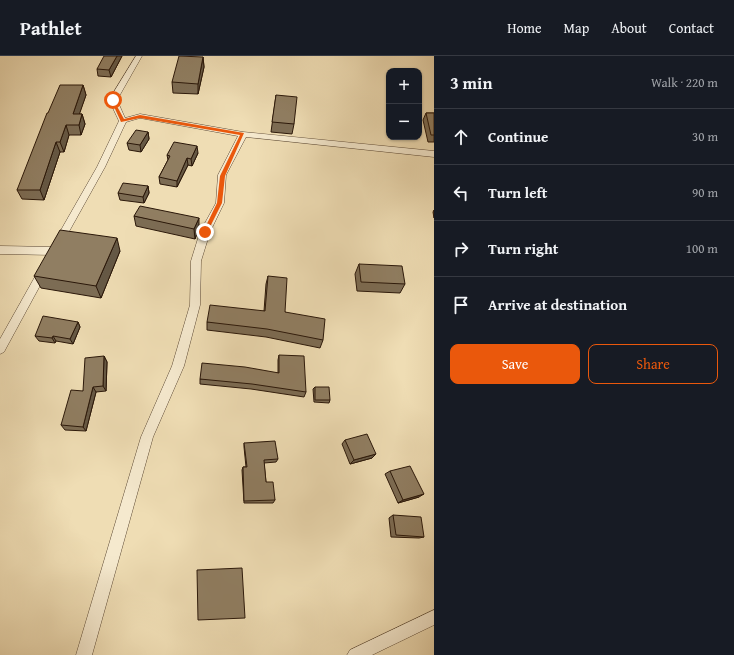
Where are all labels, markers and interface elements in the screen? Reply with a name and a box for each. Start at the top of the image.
text: Pathlet [20,14,82,42]
text: Home [507,18,542,38]
text: Map [564,18,589,38]
text: About [611,18,647,38]
text: Contact [669,18,714,38]
map controls [386,68,422,140]
button: + [386,68,422,104]
text: 3 min [450,70,492,95]
text: Walk · 220 m [651,73,718,92]
route start [104,91,122,109]
button: − [386,104,422,140]
icon: ahead [450,126,472,148]
text: Continue [488,126,549,147]
text: 30 m [692,127,718,146]
icon: left [450,182,472,204]
text: Turn left [488,182,547,203]
text: 90 m [692,183,718,202]
route end [196,223,214,241]
icon: right [450,238,472,260]
text: Turn right [488,238,559,259]
text: 100 m [686,239,718,258]
icon: arrive [450,294,472,316]
text: Arrive at destination [488,294,627,315]
button: Save [450,344,580,384]
button: Share [588,344,718,384]

